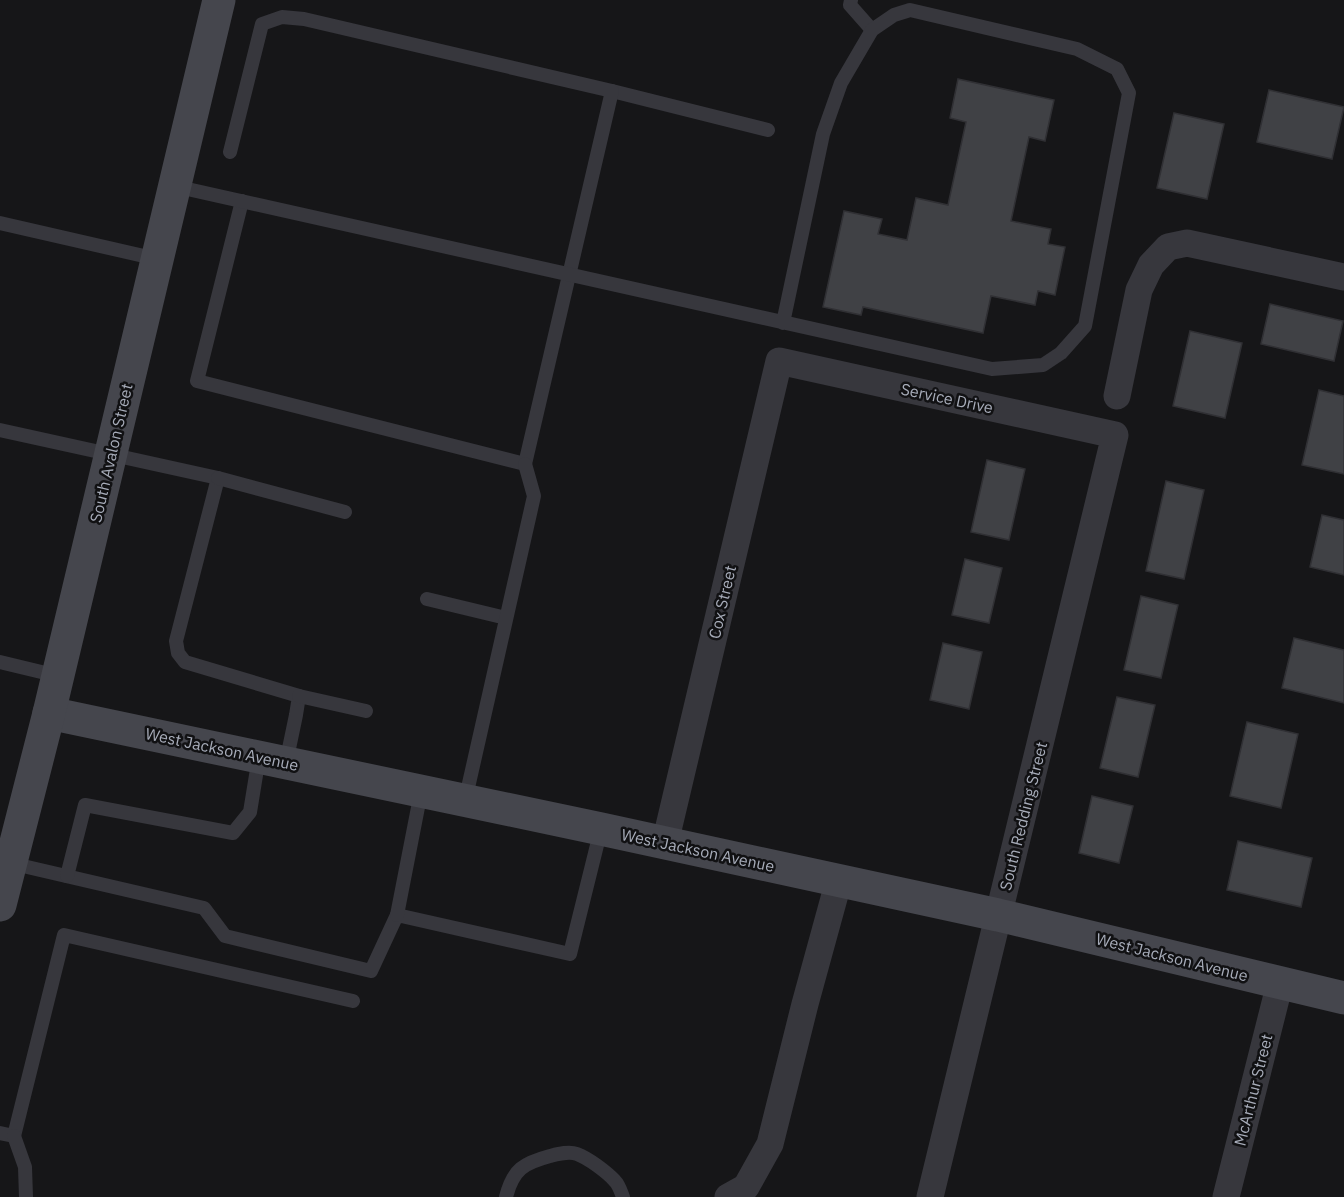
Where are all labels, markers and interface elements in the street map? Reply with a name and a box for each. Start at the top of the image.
street label: Service Drive [899,378,995,418]
street label: South Avalon Street [85,382,137,524]
street label: Cox Street [704,563,740,641]
street label: West Jackson Avenue [144,723,301,775]
street label: South Redding Street [995,740,1051,892]
street label: West Jackson Avenue [620,824,777,876]
street label: West Jackson Avenue [1094,928,1250,986]
street label: McArthur Street [1229,1032,1277,1148]

